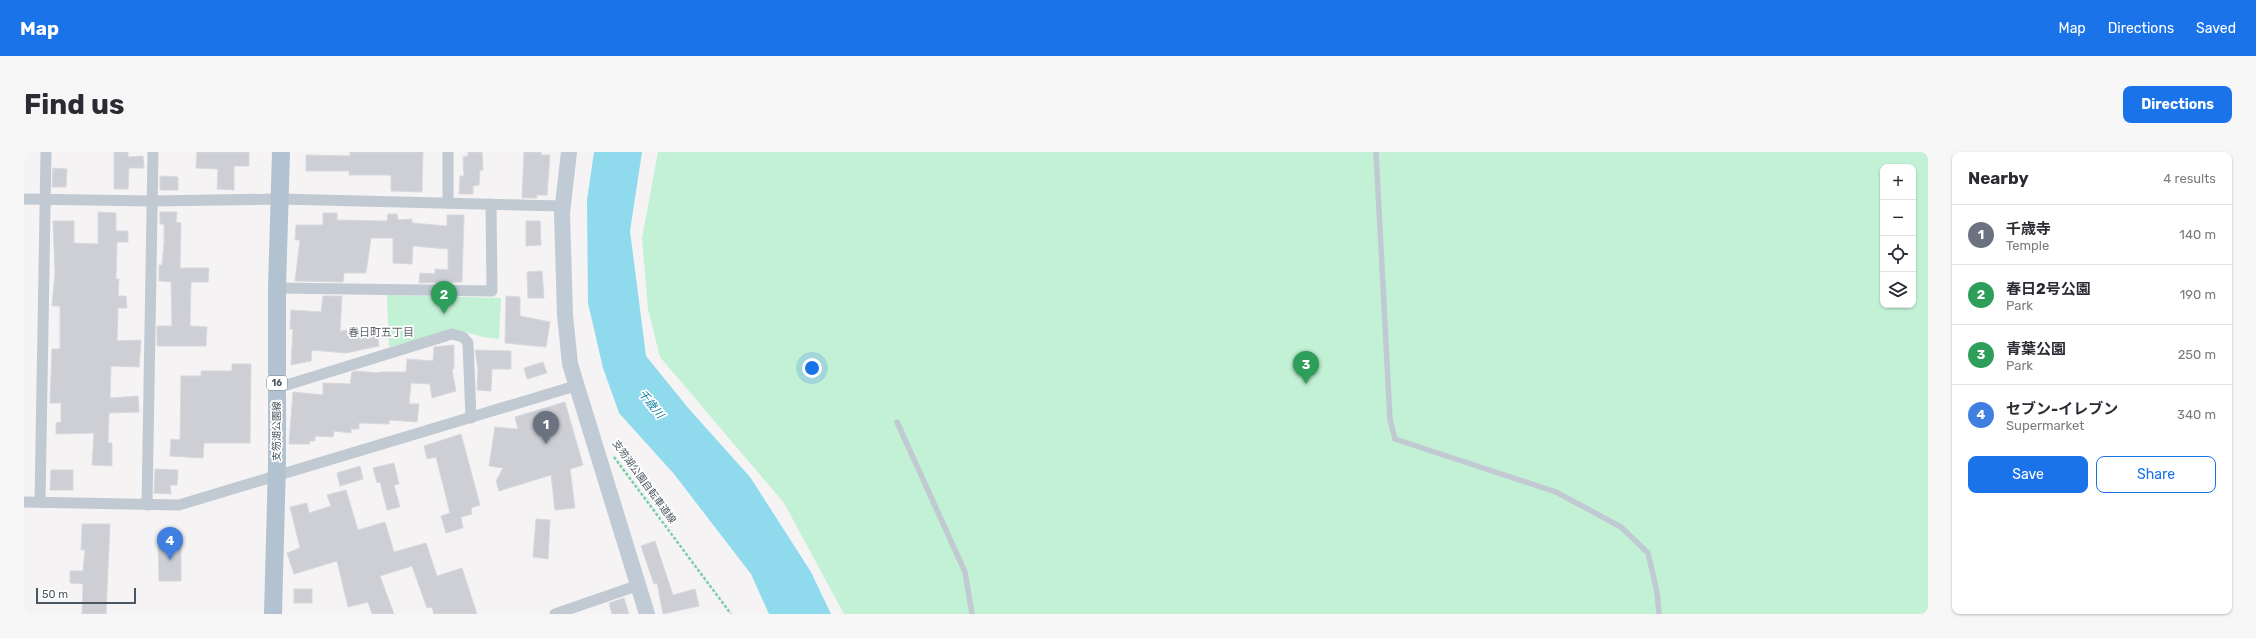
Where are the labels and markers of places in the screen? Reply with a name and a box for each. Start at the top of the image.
pin: 2 [431,281,457,314]
pin: 3 [1293,351,1319,384]
pin: 1 [533,411,559,444]
pin: 4 [157,527,183,560]

